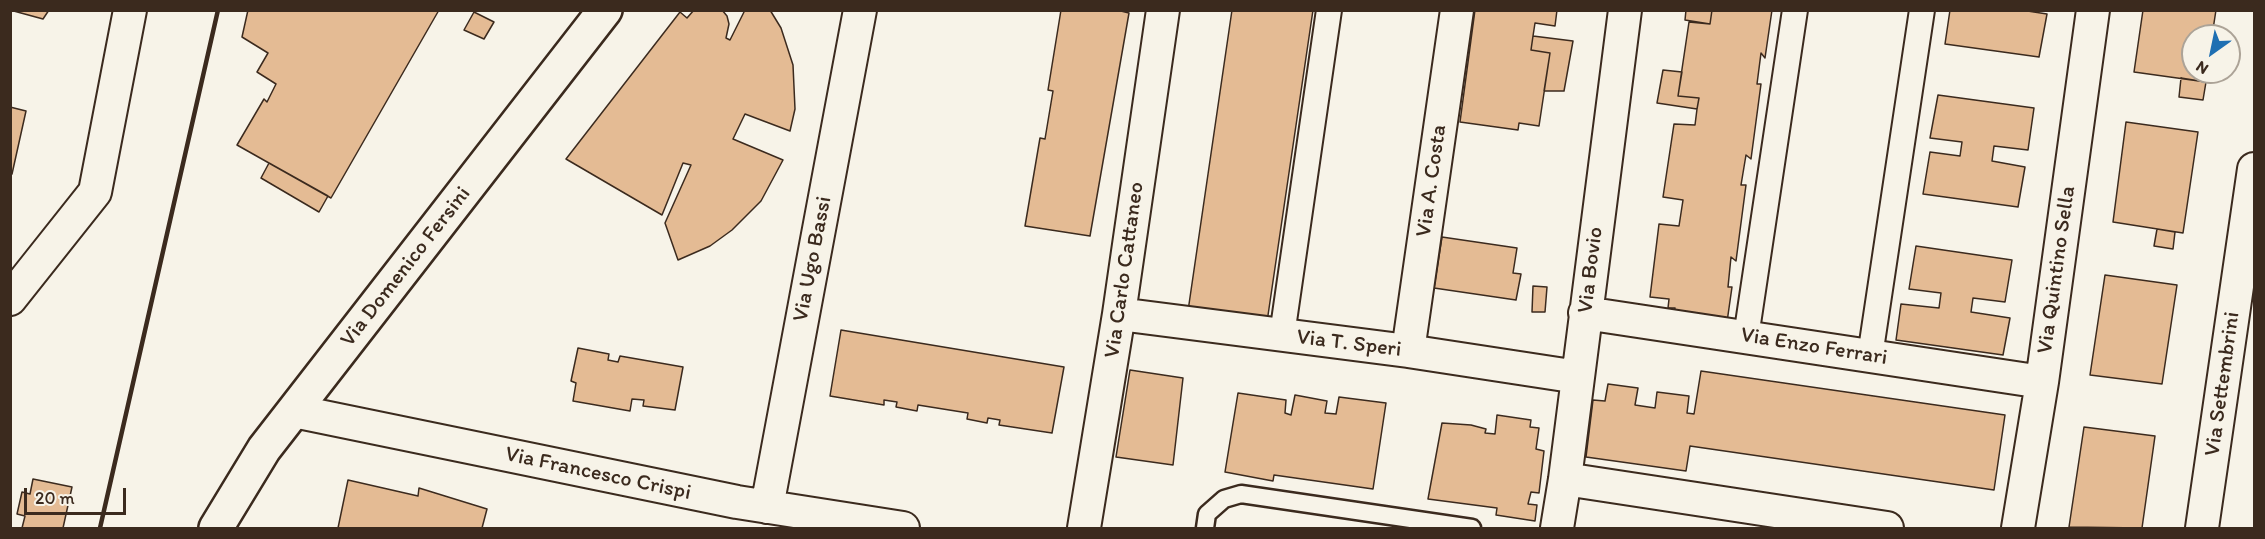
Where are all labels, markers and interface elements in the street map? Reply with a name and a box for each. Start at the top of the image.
north arrow [2181,24,2241,84]
text: N [2192,57,2212,79]
street label: Via A. Costa [1411,123,1453,239]
street label: Via Carlo Cattaneo [1100,180,1150,360]
street label: Via Domenico Fersini [335,182,477,352]
street label: Via Quintino Sella [2032,184,2082,356]
street label: Via Ugo Bassi [788,194,838,324]
street label: Via Bovio [1573,225,1609,315]
street label: Via Settembrini [2200,310,2246,458]
street label: Via Enzo Ferrari [1739,322,1889,372]
street label: Via T. Speri [1295,324,1403,364]
street label: Via Francesco Crispi [503,441,693,507]
scale bar [27,476,129,514]
text: 20 m [35,487,75,509]

